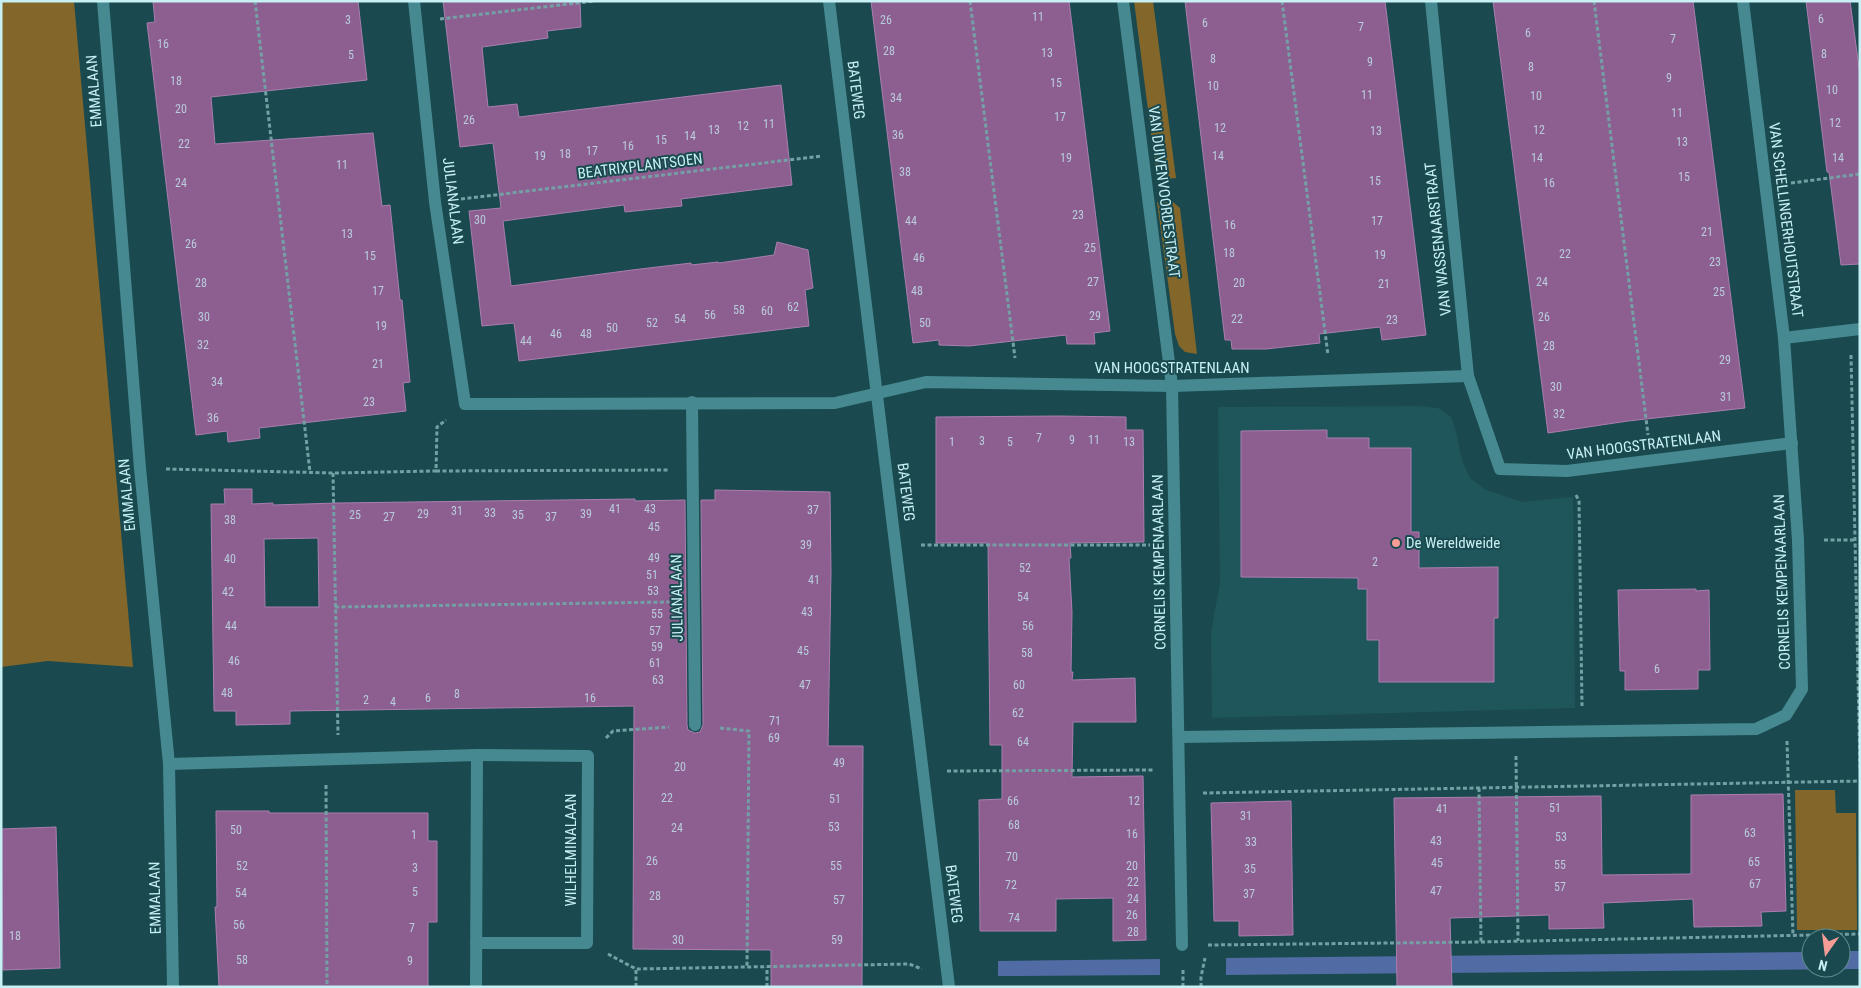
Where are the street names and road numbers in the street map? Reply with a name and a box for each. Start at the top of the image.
street label: EMMALAAN [82,54,106,128]
street label: BATEWEG [843,60,869,120]
street label: VAN DUIVENVOORDESTRAAT [1145,105,1184,279]
street label: VAN SCHELLINGERHOUTSTRAAT [1765,122,1807,319]
street label: BEATRIXPLANTSOEN [576,149,704,183]
street label: JULIANALAAN [439,157,467,245]
street label: VAN WASSENAARSTRAAT [1421,161,1455,317]
street label: VAN HOOGSTRATENLAAN [1094,359,1250,377]
street label: VAN HOOGSTRATENLAAN [1566,427,1722,463]
street label: EMMALAAN [115,458,139,532]
street label: BATEWEG [893,462,919,522]
street label: CORNELIS KEMPENAARLAAN [1148,474,1170,650]
street label: CORNELIS KEMPENAARLAAN [1770,494,1794,670]
street label: JULIANALAAN [667,554,687,642]
street label: WILHELMINALAAN [562,793,580,907]
street label: EMMALAAN [145,861,165,935]
street label: BATEWEG [941,864,967,924]

